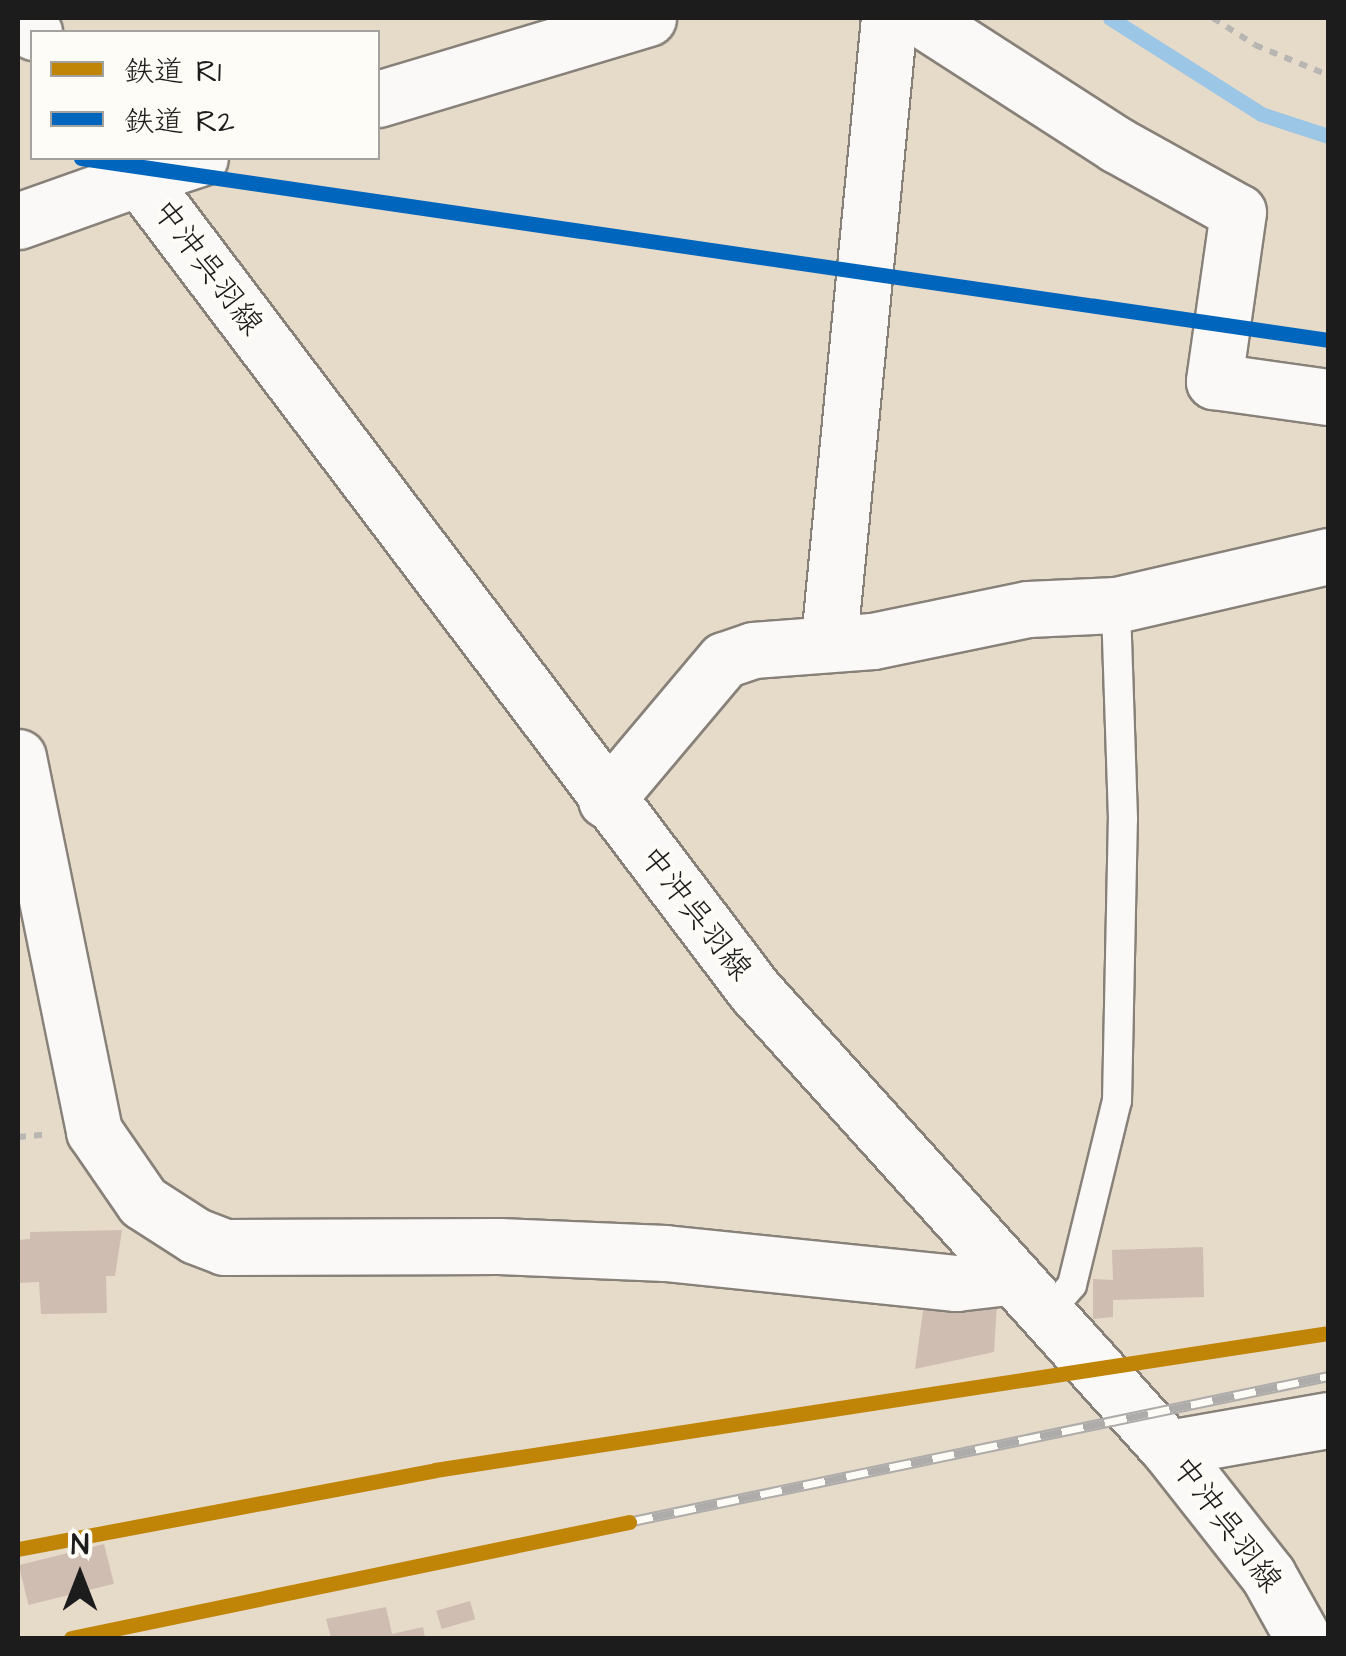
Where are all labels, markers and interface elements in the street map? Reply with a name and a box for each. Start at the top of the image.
legend [30,30,380,160]
text: 鉄道 R1 [124,51,221,93]
text: 鉄道 R2 [124,101,235,143]
street label: 中沖呉羽線 [144,193,270,343]
street label: 中沖呉羽線 [631,839,759,989]
street label: 中沖呉羽線 [1163,1450,1289,1600]
north arrow [30,1526,130,1626]
text: N [71,1526,89,1565]

